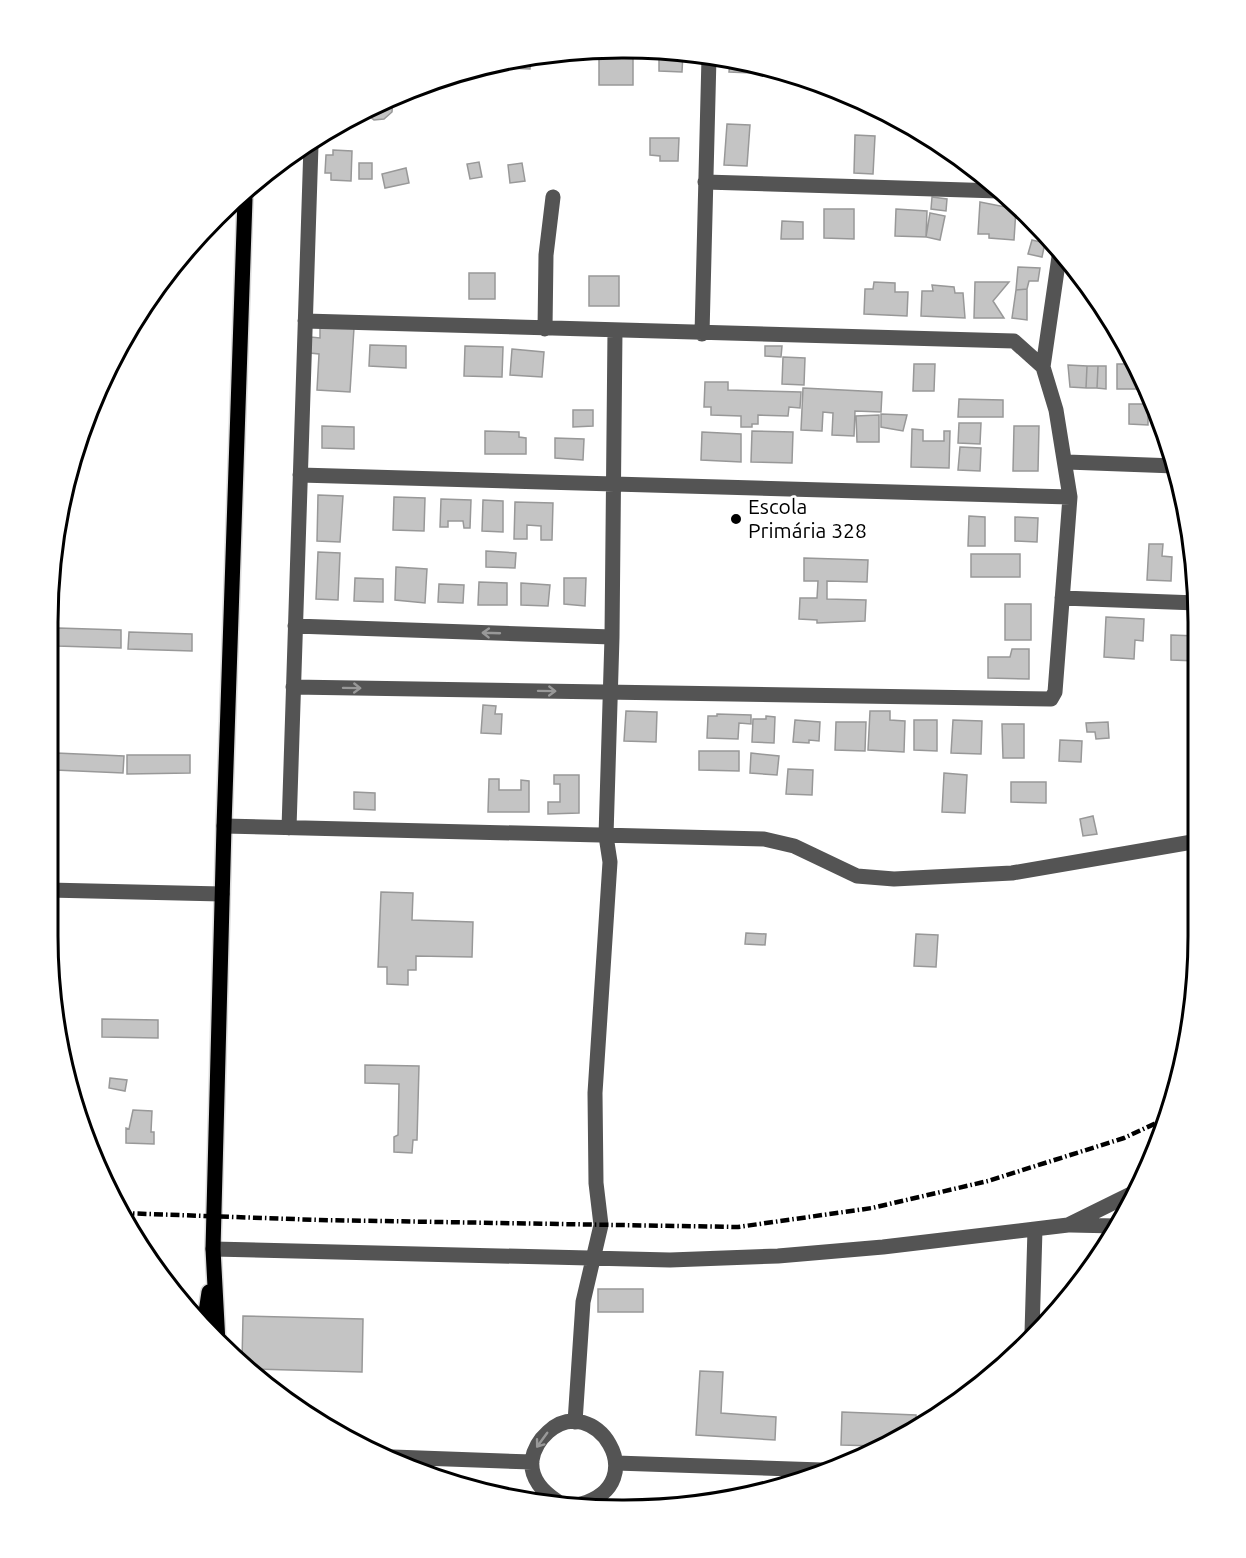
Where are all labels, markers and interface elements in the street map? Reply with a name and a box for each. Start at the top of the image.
place label: Escola Primária 328 [748,494,867,542]
marker: Escola Primária 328 [729,512,743,526]
one-way arrow [482,627,501,638]
one-way arrow [341,682,361,693]
one-way arrow [536,685,556,697]
one-way arrow [536,1432,549,1448]

